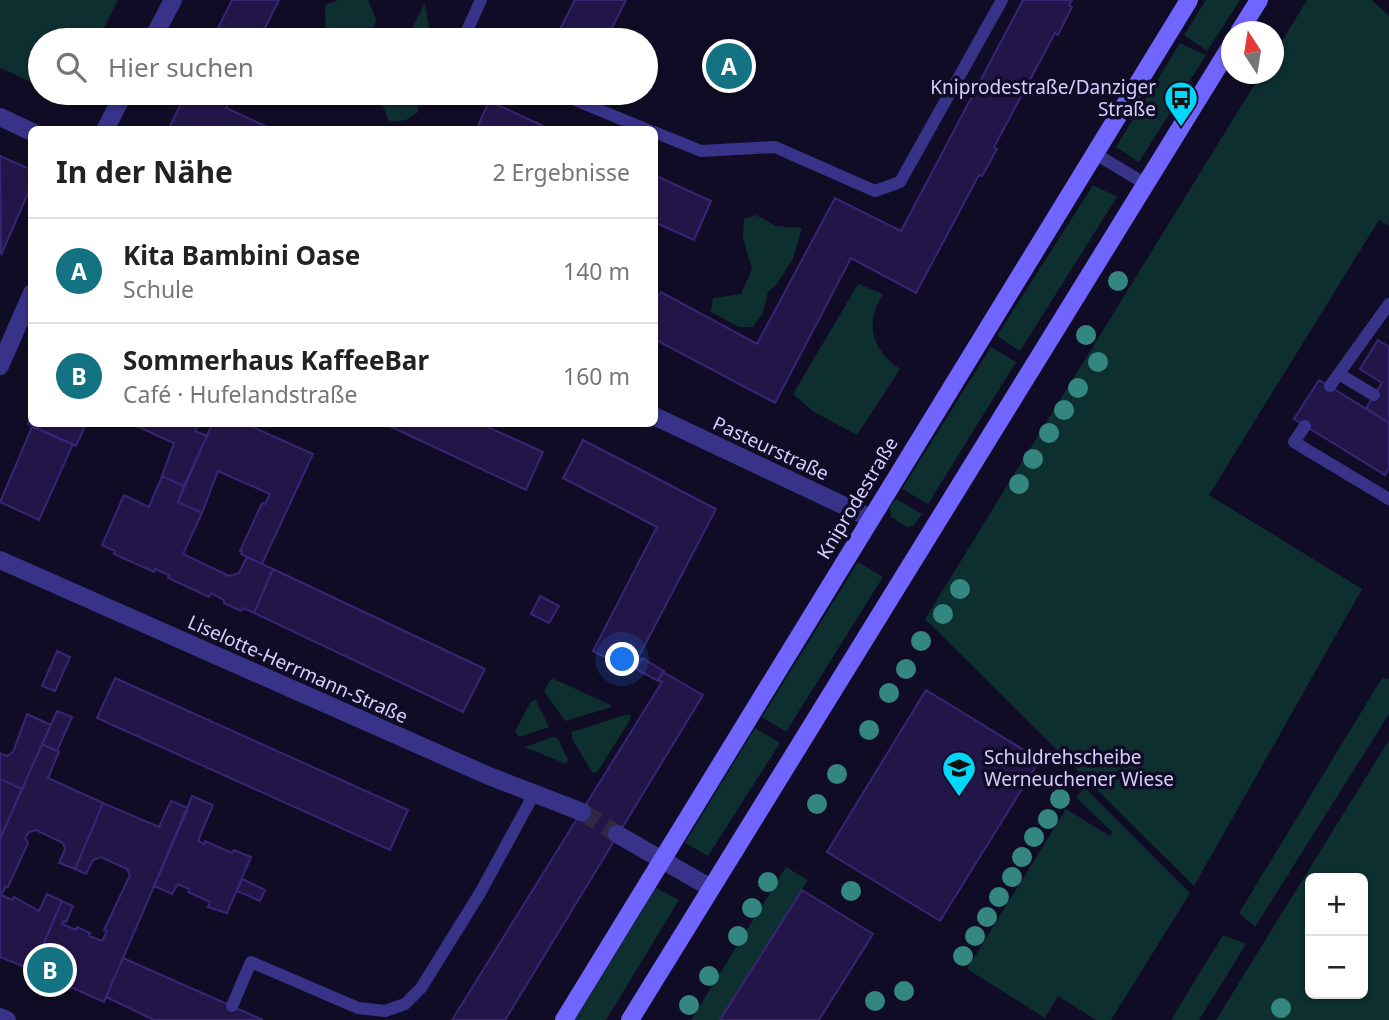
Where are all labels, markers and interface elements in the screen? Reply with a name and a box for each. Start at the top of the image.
north arrow [1221,21,1284,84]
search box [28,28,658,105]
pin: A [706,40,752,92]
icon: search [52,48,90,86]
text: Hier suchen [108,49,254,85]
place label: Kniprodestraße/Danziger Straße [930,74,1156,122]
bus stop icon: Kniprodestraße/Danziger Straße [1162,79,1200,128]
text: In der Nähe [56,151,233,192]
text: 2 Ergebnisse [492,156,630,188]
text: Kita Bambini Oase [123,237,360,273]
text: A [71,255,87,287]
text: 140 m [563,255,630,287]
text: Schule [123,273,194,305]
text: Sommerhaus KaffeeBar [123,342,429,378]
text: B [71,360,87,392]
text: 160 m [563,360,630,392]
text: Café · Hufelandstraße [123,378,358,410]
street label: Pasteurstraße [709,410,833,486]
street label: Kniprodestraße [810,432,904,564]
street label: Liselotte-Herrmann-Straße [184,609,412,729]
your location [605,642,639,676]
place label: Schuldrehscheibe Werneuchener Wiese [984,744,1174,792]
school or university icon: Schuldrehscheibe Werneuchener Wiese [940,749,978,798]
map controls [1305,873,1368,999]
button: + [1305,873,1368,936]
button: − [1305,936,1368,999]
pin: B [27,944,73,996]

